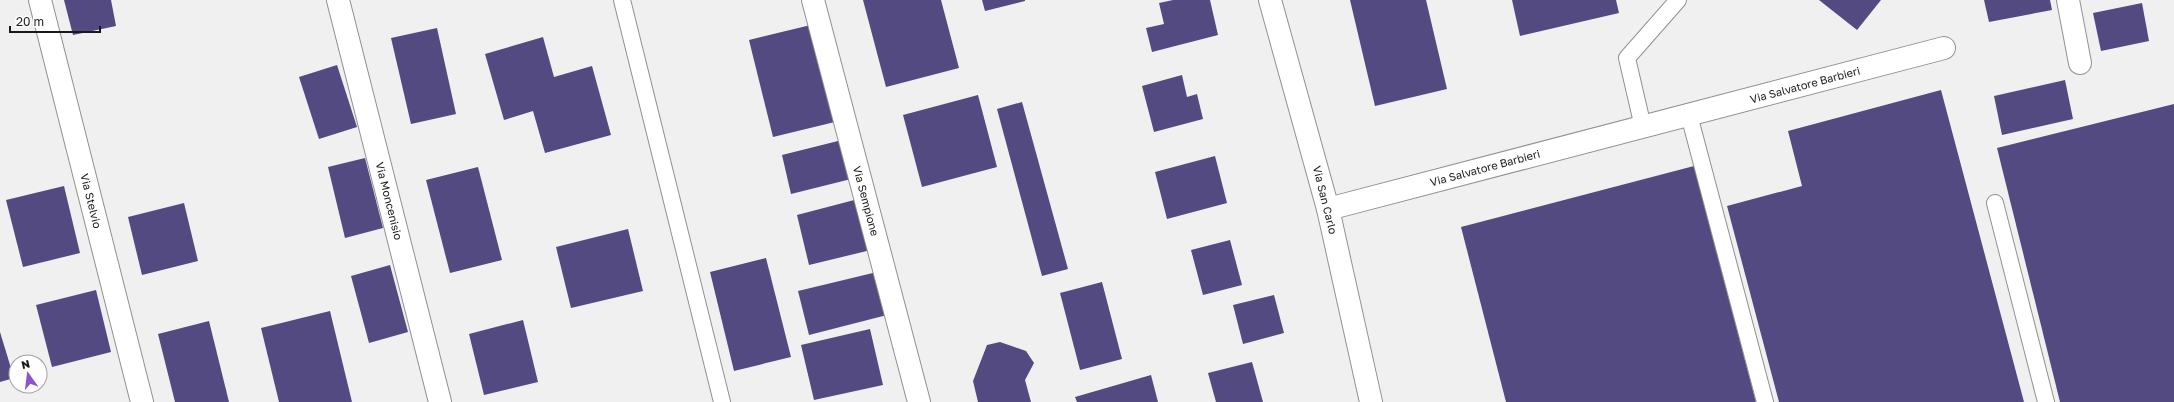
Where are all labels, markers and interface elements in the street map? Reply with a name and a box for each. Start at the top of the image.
scale bar [10,8,100,34]
text: 20 m [16,14,44,29]
street label: Via Salvatore Barbieri [1748,64,1861,105]
street label: Via Salvatore Barbieri [1428,147,1541,188]
street label: Via Moncenisio [374,161,406,241]
street label: Via Sempione [851,164,882,237]
street label: Via San Carlo [1311,164,1340,236]
street label: Via Stelvio [78,172,105,230]
north arrow [8,354,48,394]
text: N [20,356,31,371]

